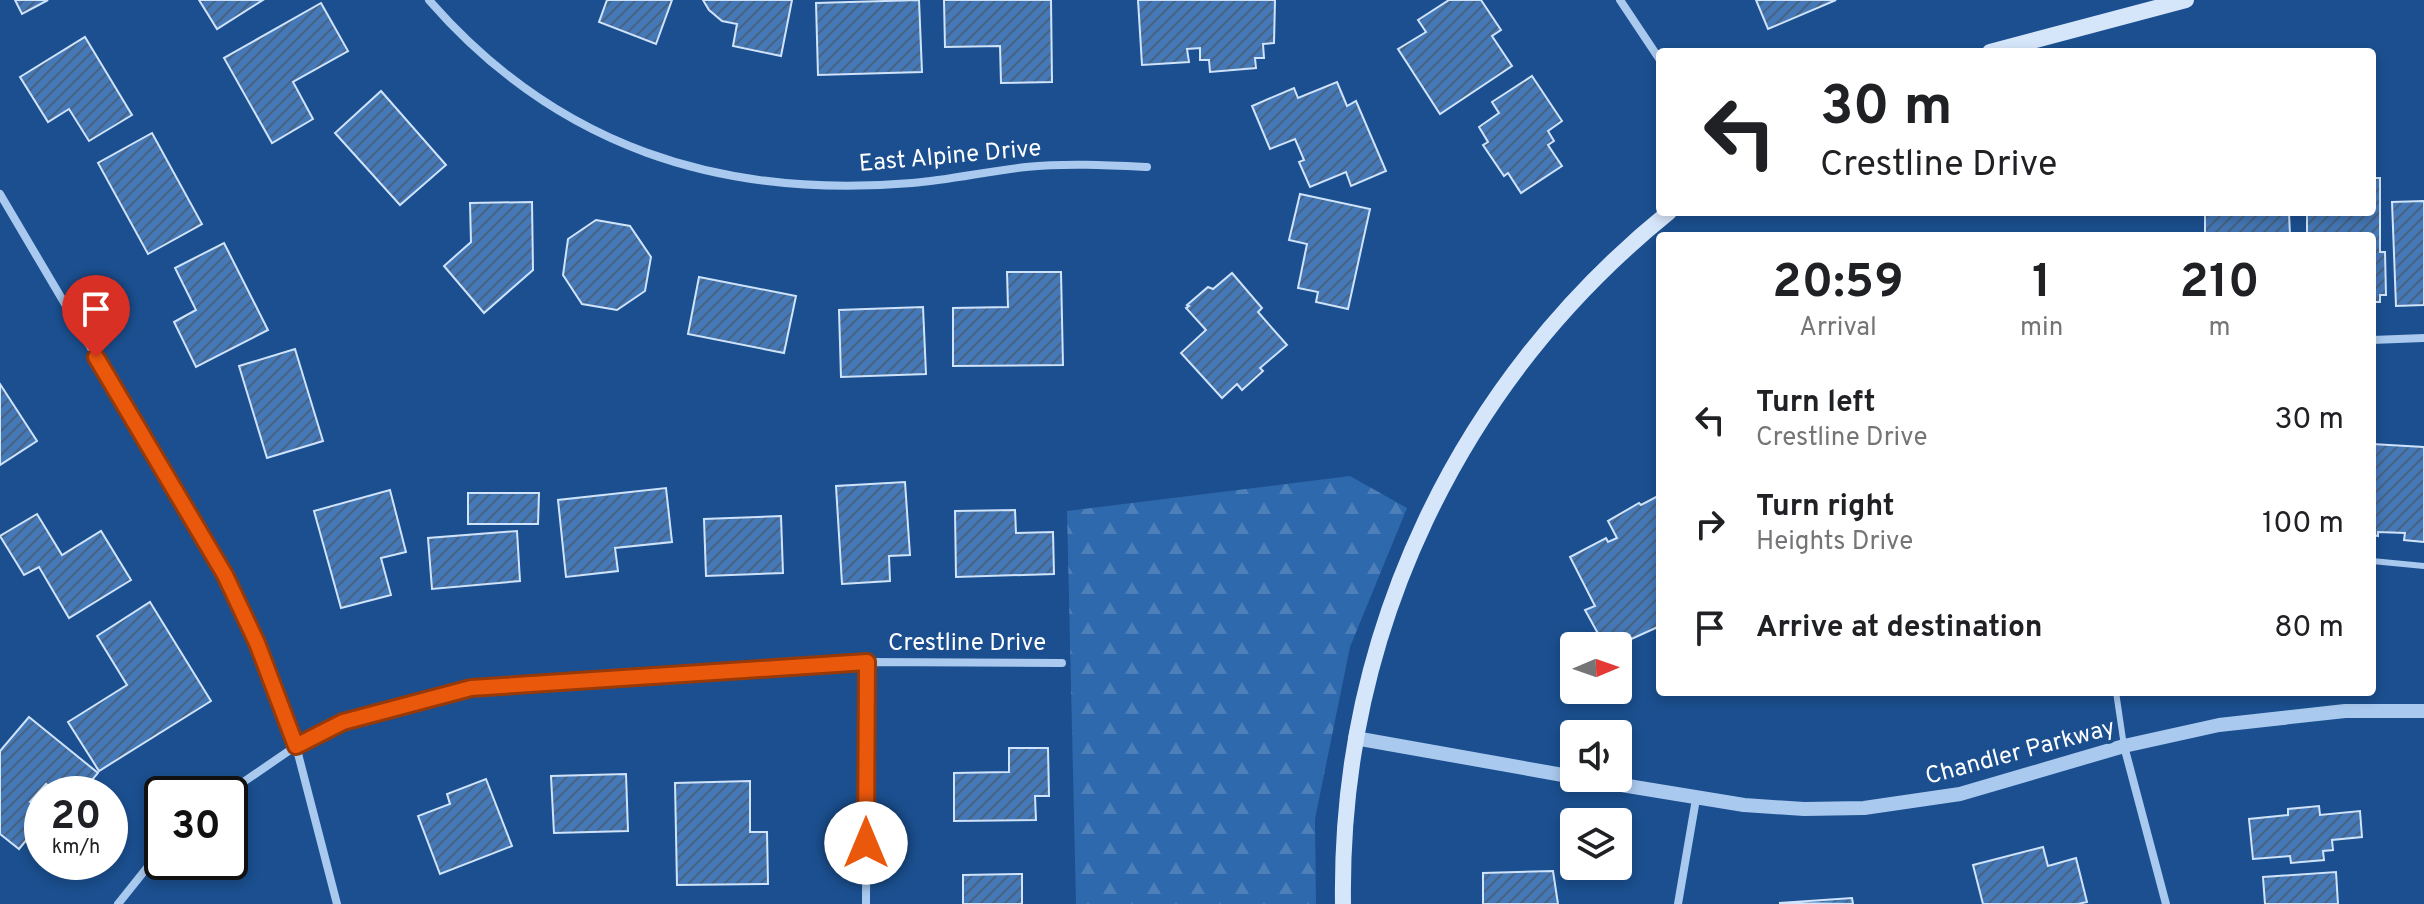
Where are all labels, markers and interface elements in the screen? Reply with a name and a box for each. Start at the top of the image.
text: 30 m [1820,74,1953,144]
icon: left [1688,80,1792,184]
street label: East Alpine Drive [858,134,1043,180]
text: Crestline Drive [1820,143,2057,189]
text: 20:59 [1772,254,1904,314]
text: 1 [2032,254,2051,314]
text: 210 [2180,254,2260,314]
pin [62,275,130,357]
icon: arrive [74,287,118,331]
text: Arrival [1799,312,1877,345]
text: min [2020,312,2063,345]
text: m [2209,312,2231,345]
text: Turn left [1756,385,1876,422]
icon: left [1688,398,1732,442]
text: 30 m [2275,402,2344,439]
text: Crestline Drive [1756,422,1927,455]
text: Turn right [1756,489,1894,526]
icon: right [1688,502,1732,546]
text: 100 m [2262,506,2344,543]
text: Heights Drive [1756,526,1913,559]
icon: arrive [1688,606,1732,650]
text: Arrive at destination [1756,610,2042,647]
text: 80 m [2274,610,2344,647]
street label: Crestline Drive [888,629,1046,659]
north arrow [1560,632,1632,704]
map controls [1560,632,1632,880]
street label: Chandler Parkway [1922,713,2119,793]
button: sound [1560,720,1632,792]
speed limit sign: 30 [144,776,248,880]
text: 20 [51,793,101,843]
position arrow [824,801,908,885]
button: layers [1560,808,1632,880]
text: km/h [52,835,100,861]

